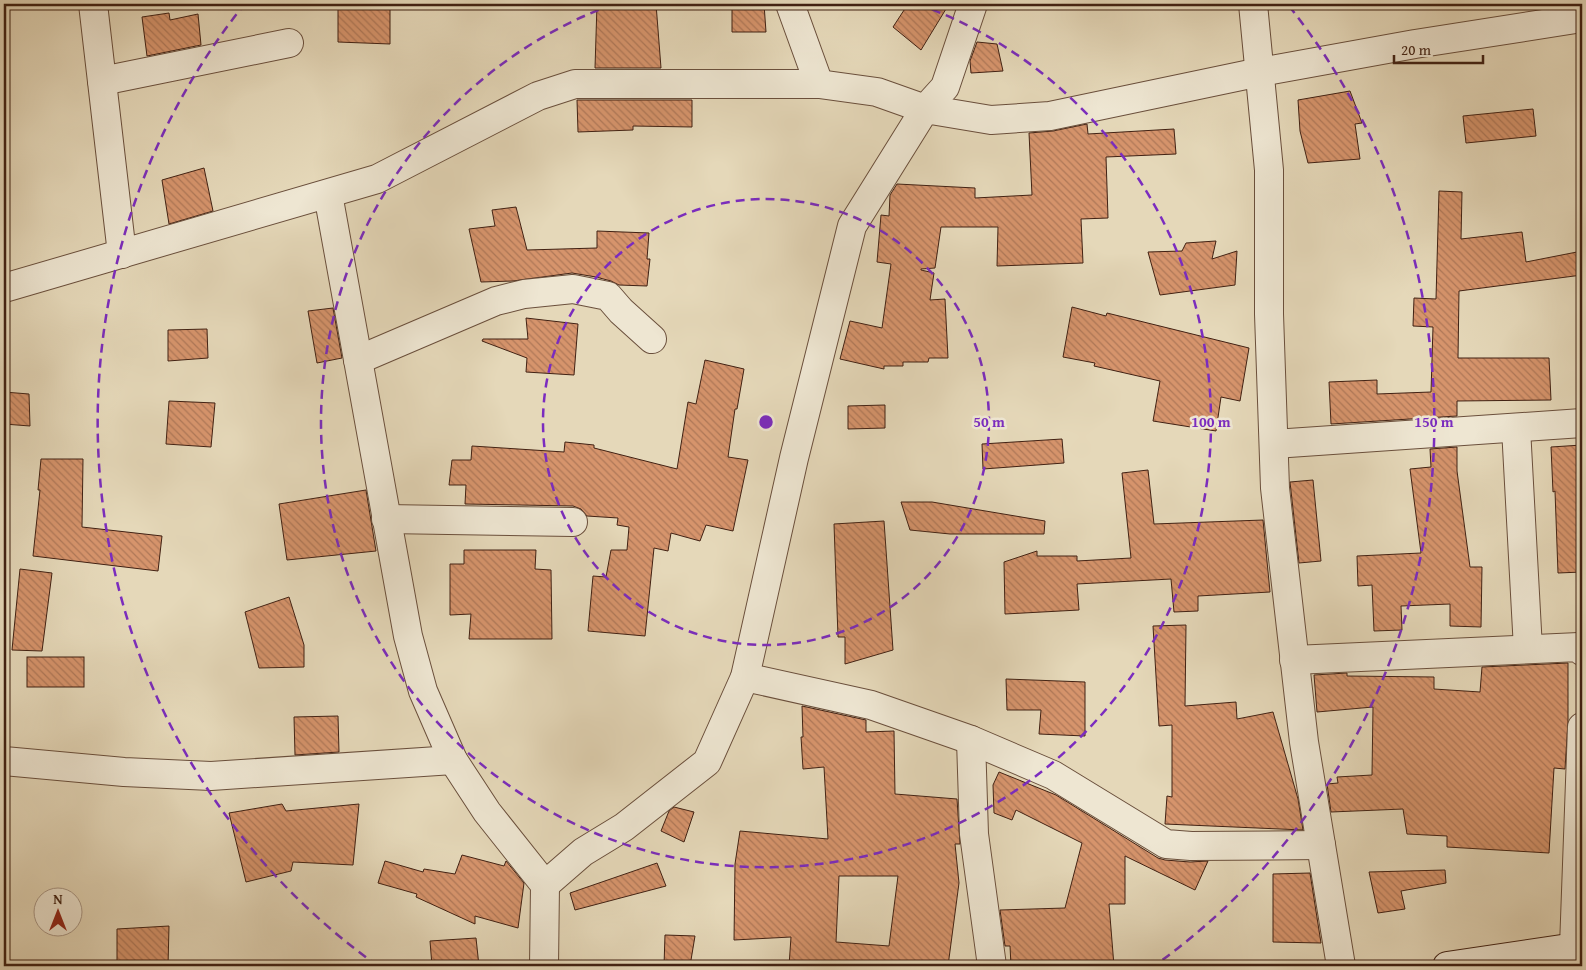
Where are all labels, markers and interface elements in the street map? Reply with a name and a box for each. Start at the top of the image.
scale bar [1394,32,1482,64]
text: 20 m [1401,39,1432,60]
text: 50 m [973,411,1005,432]
text: 100 m [1191,411,1231,432]
text: 150 m [1414,411,1454,432]
centre of rings [757,413,775,431]
north arrow [32,888,82,938]
text: N [53,889,63,909]

